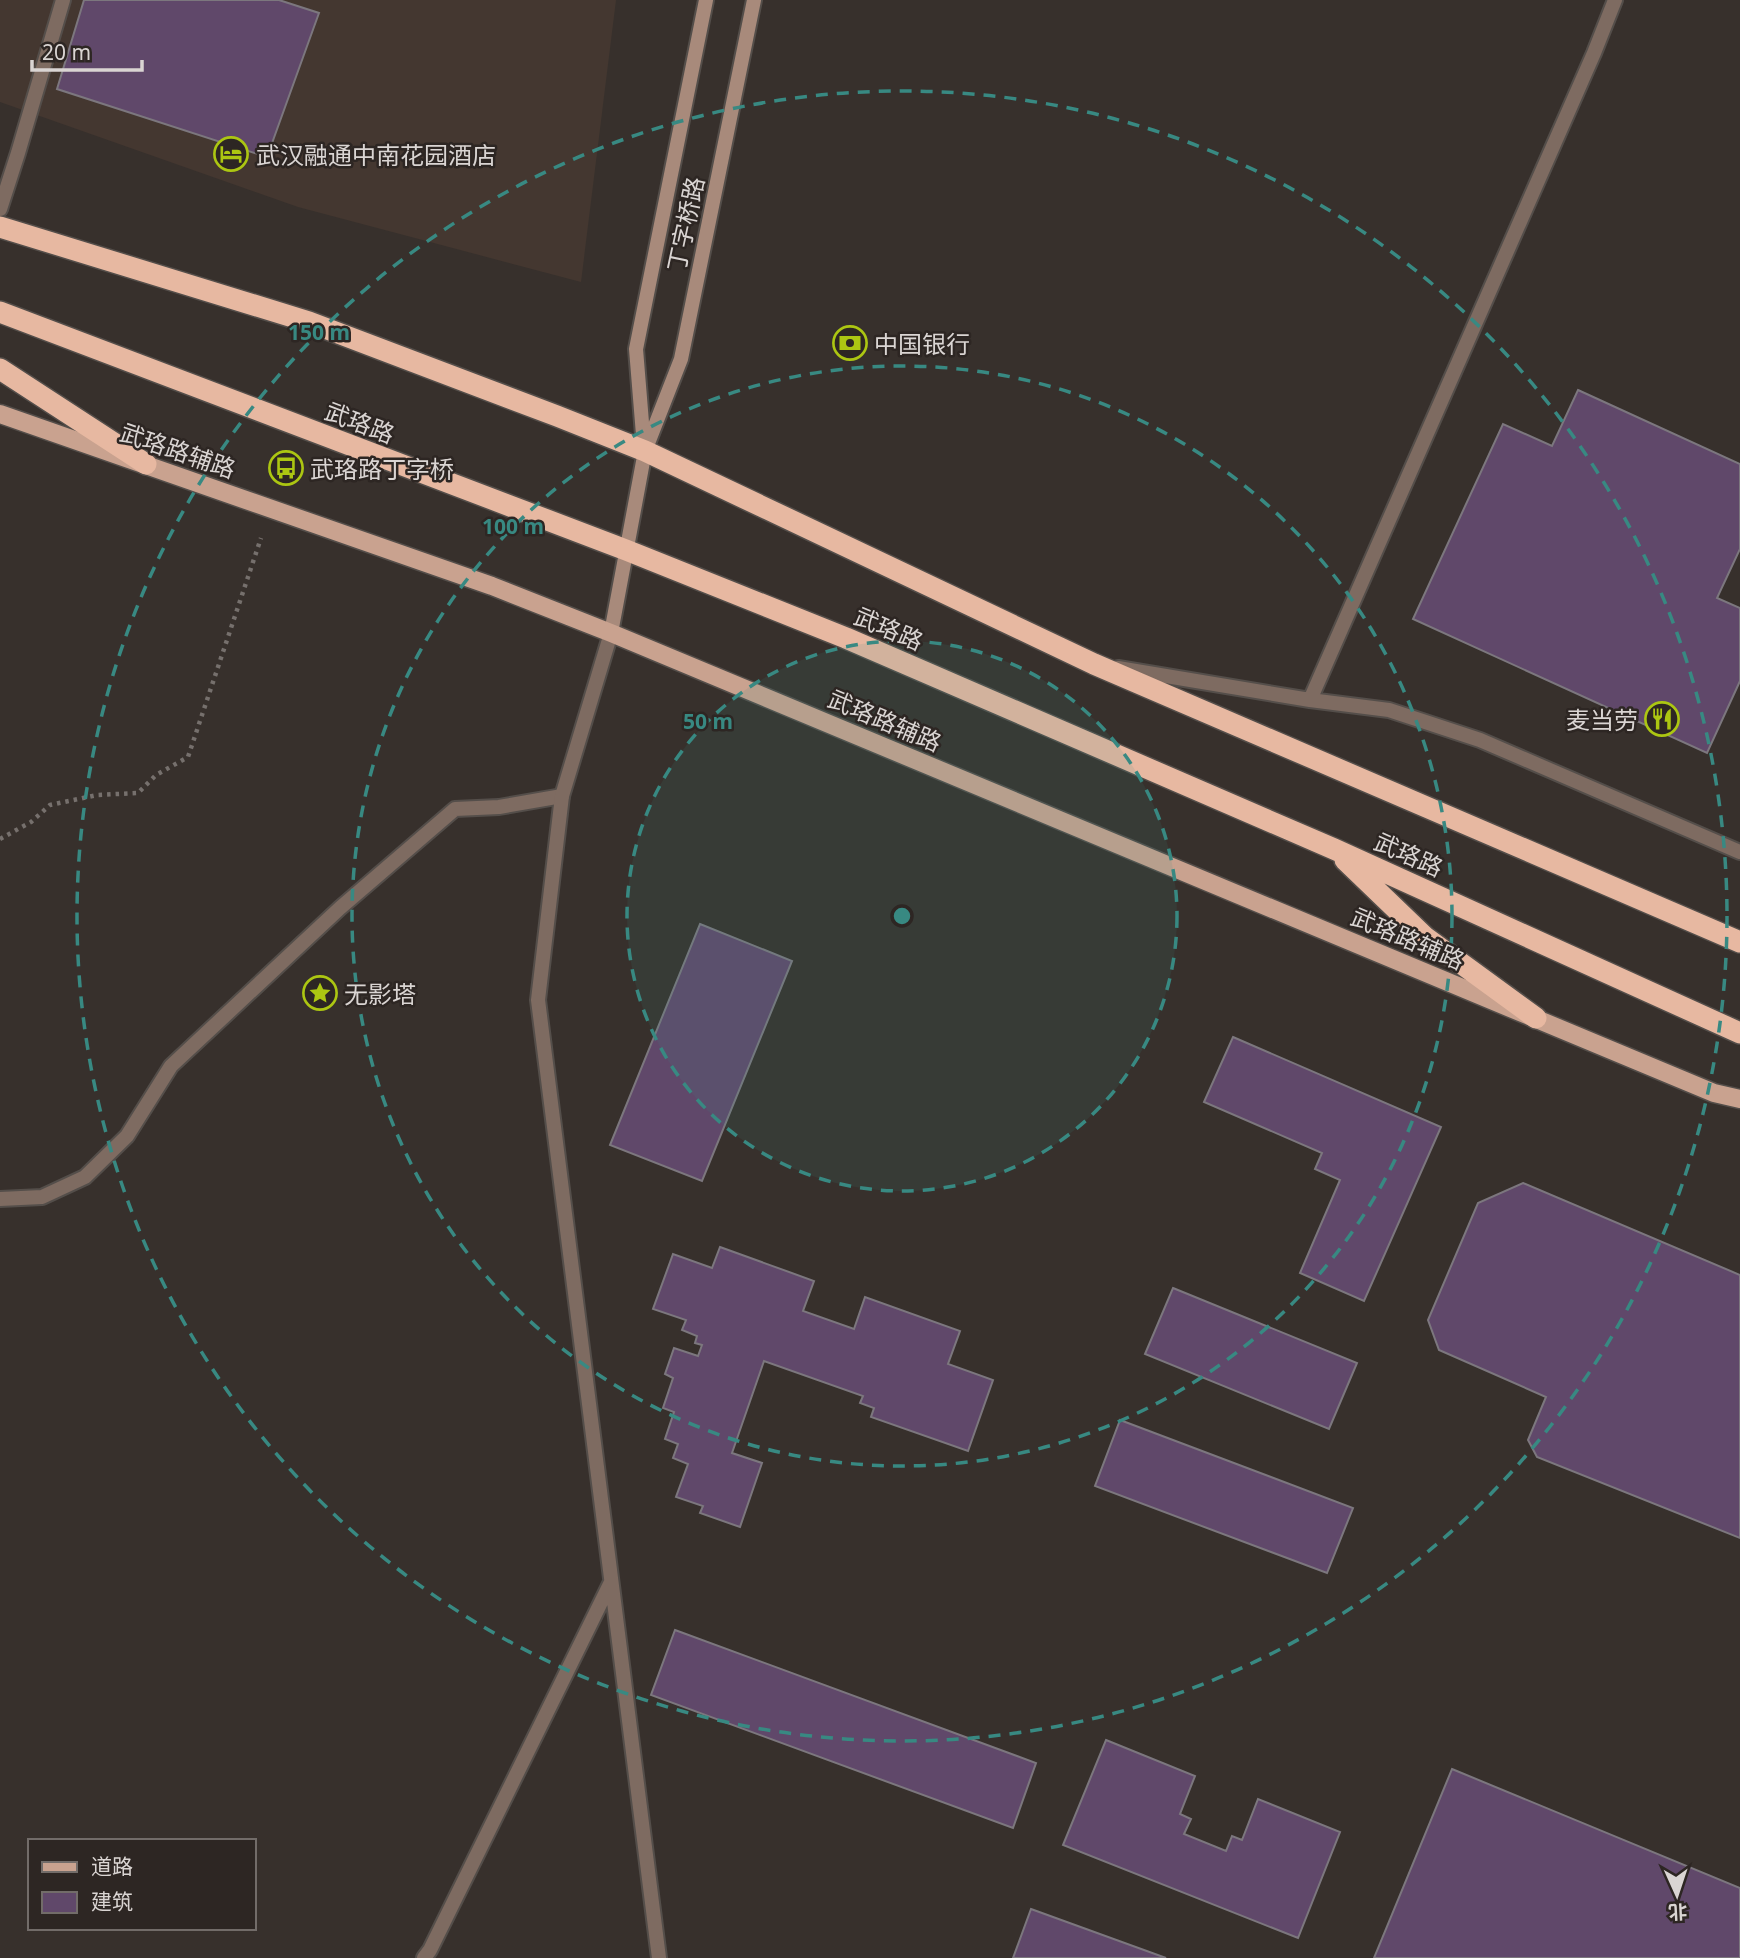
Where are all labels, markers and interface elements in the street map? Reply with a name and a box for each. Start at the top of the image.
scale bar [32,28,142,72]
text: 20 m [42,38,91,66]
hotel icon: 武汉融通中南花园酒店 [212,135,250,173]
place label: 武汉融通中南花园酒店 [256,138,496,171]
street label: 丁字桥路 [659,174,711,274]
text: 150 m [288,318,350,346]
bank icon: 中国银行 [831,324,869,362]
place label: 中国银行 [874,327,970,360]
street label: 武珞路 [320,394,400,450]
street label: 武珞路辅路 [116,415,240,485]
bus stop icon: 武珞路丁字桥 [267,449,305,487]
place label: 武珞路丁字桥 [310,452,454,485]
text: 100 m [482,512,544,540]
street label: 武珞路 [849,599,929,657]
street label: 武珞路辅路 [823,681,947,759]
restaurant icon: 麦当劳 [1643,700,1681,738]
place label: 麦当劳 [1566,703,1638,736]
text: 50 m [683,707,733,735]
street label: 武珞路 [1369,824,1449,884]
street label: 武珞路辅路 [1346,899,1470,977]
centre of rings [890,904,914,928]
place icon: 无影塔 [301,974,339,1012]
place label: 无影塔 [344,977,416,1010]
legend [28,1839,256,1930]
text: 道路 [91,1852,133,1880]
north arrow [1642,1860,1712,1930]
text: 建筑 [91,1887,133,1915]
text: 北 [1668,1898,1688,1925]

